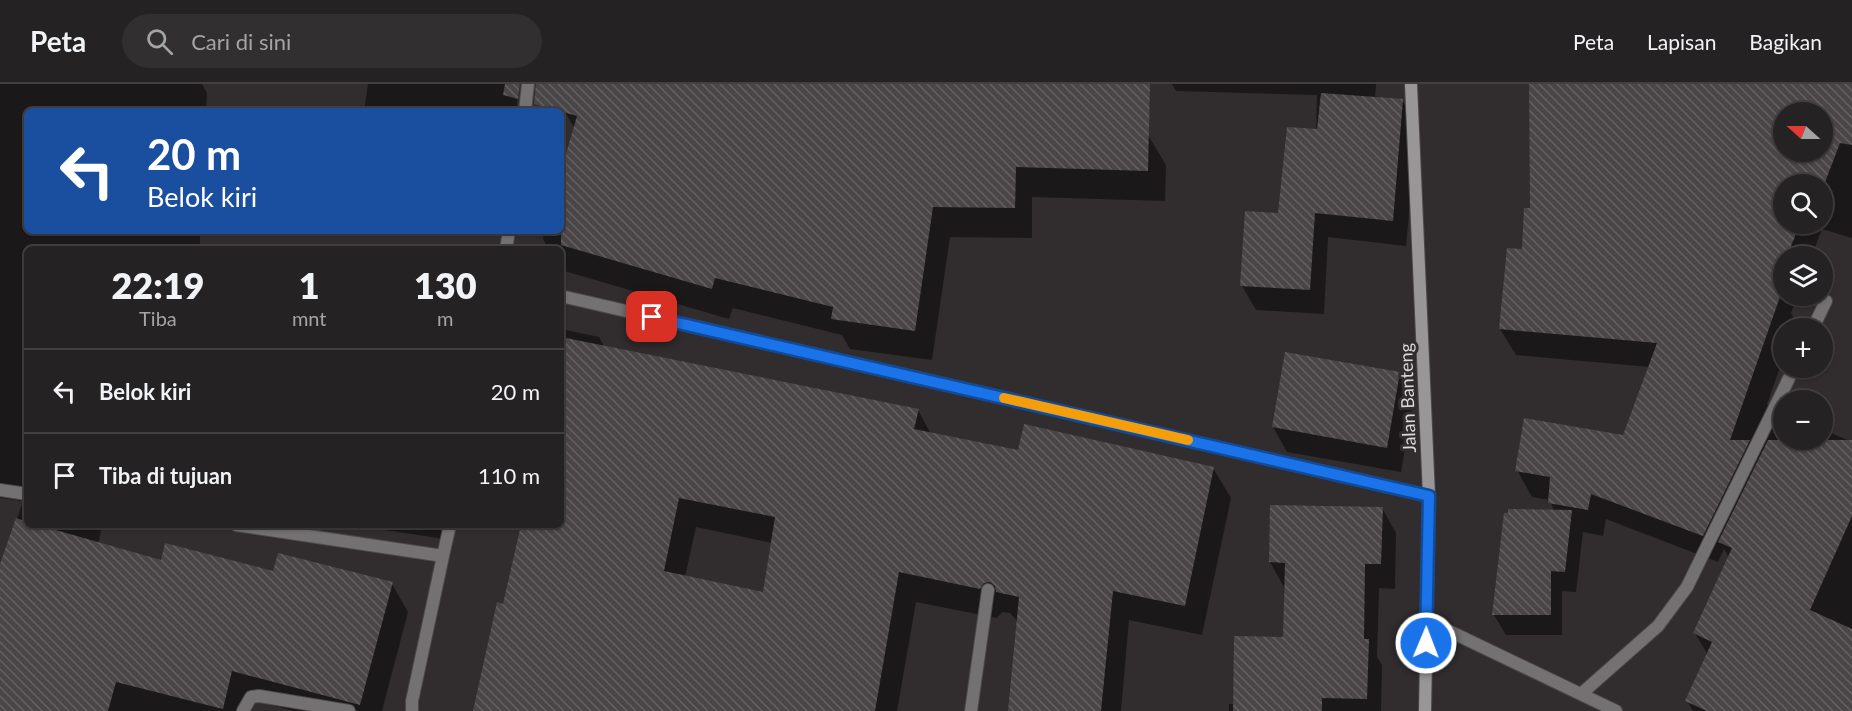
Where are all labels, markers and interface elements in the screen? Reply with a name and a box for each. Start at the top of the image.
search box [122,14,542,68]
text: Peta [30,24,86,58]
icon: search [143,25,176,58]
text: Cari di sini [191,28,291,55]
text: Peta [1573,29,1614,54]
text: Lapisan [1647,29,1716,54]
text: Bagikan [1749,29,1822,54]
north arrow [1773,102,1833,162]
map controls [1773,102,1833,450]
text: 20 m [147,129,241,179]
icon: left [48,132,126,210]
button: search [1773,174,1833,234]
text: Belok kiri [147,180,257,213]
button: layers [1773,246,1833,306]
text: 22:19 [111,263,204,307]
text: 1 [299,263,320,307]
text: 130 [414,263,477,307]
pin [626,291,677,342]
icon: arrive [635,300,668,333]
text: Tiba [139,306,177,330]
text: mnt [292,306,327,330]
text: m [437,306,453,330]
button: + [1773,318,1833,378]
street label: Jalan Banteng [1394,343,1420,453]
icon: left [48,375,81,408]
text: Belok kiri [99,378,191,405]
text: 20 m [491,378,540,405]
button: − [1773,390,1833,450]
icon: arrive [48,459,81,492]
text: Tiba di tujuan [99,462,232,489]
text: 110 m [478,462,540,489]
position arrow [1394,611,1458,675]

